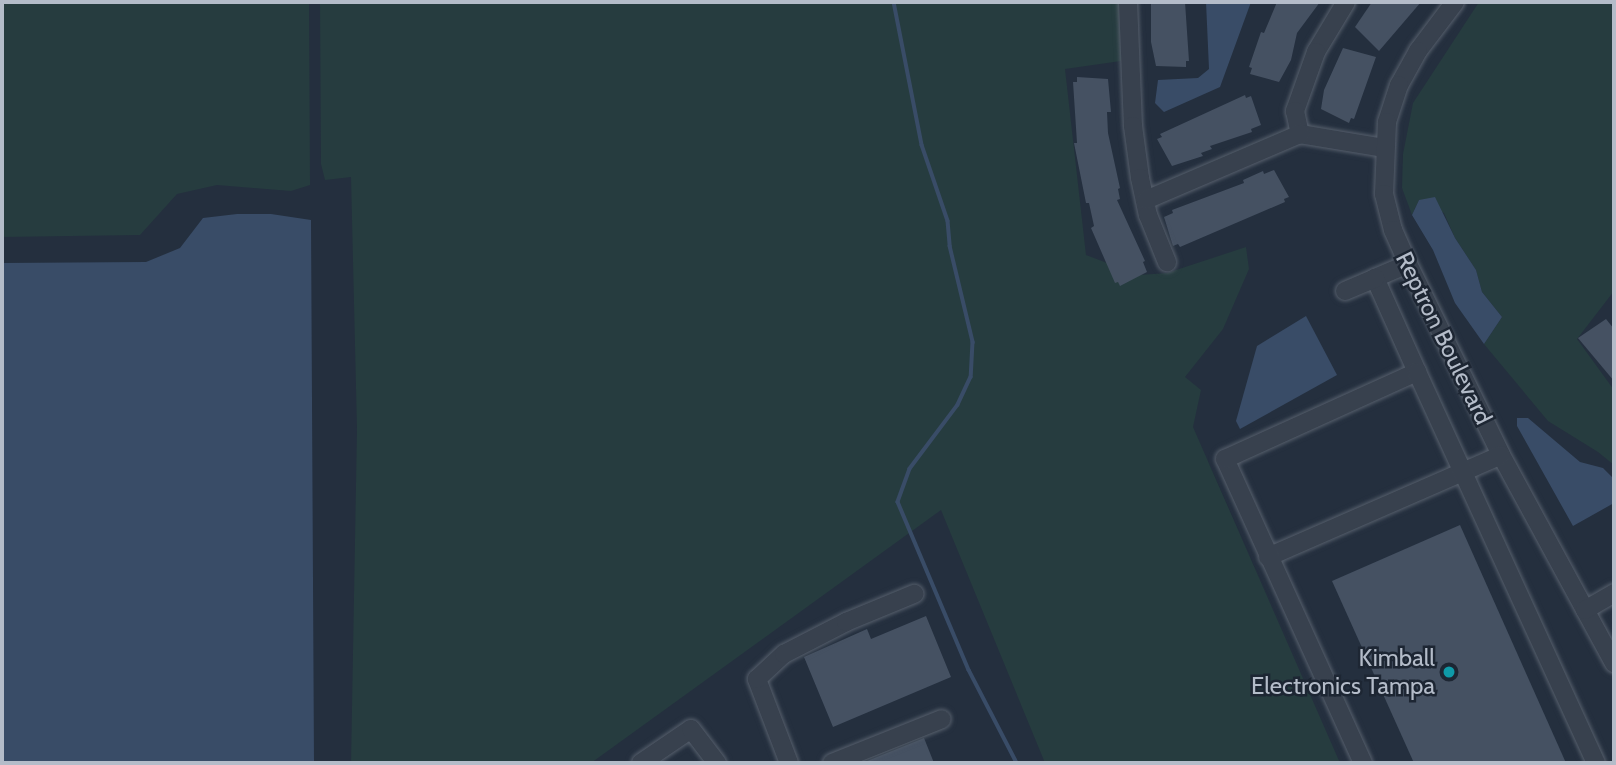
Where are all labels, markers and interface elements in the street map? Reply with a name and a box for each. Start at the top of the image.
street label: Reptron Boulevard [1390,247,1498,429]
place label: Kimball Electronics Tampa [1251,644,1435,700]
marker: Kimball Electronics Tampa [1441,664,1457,680]

